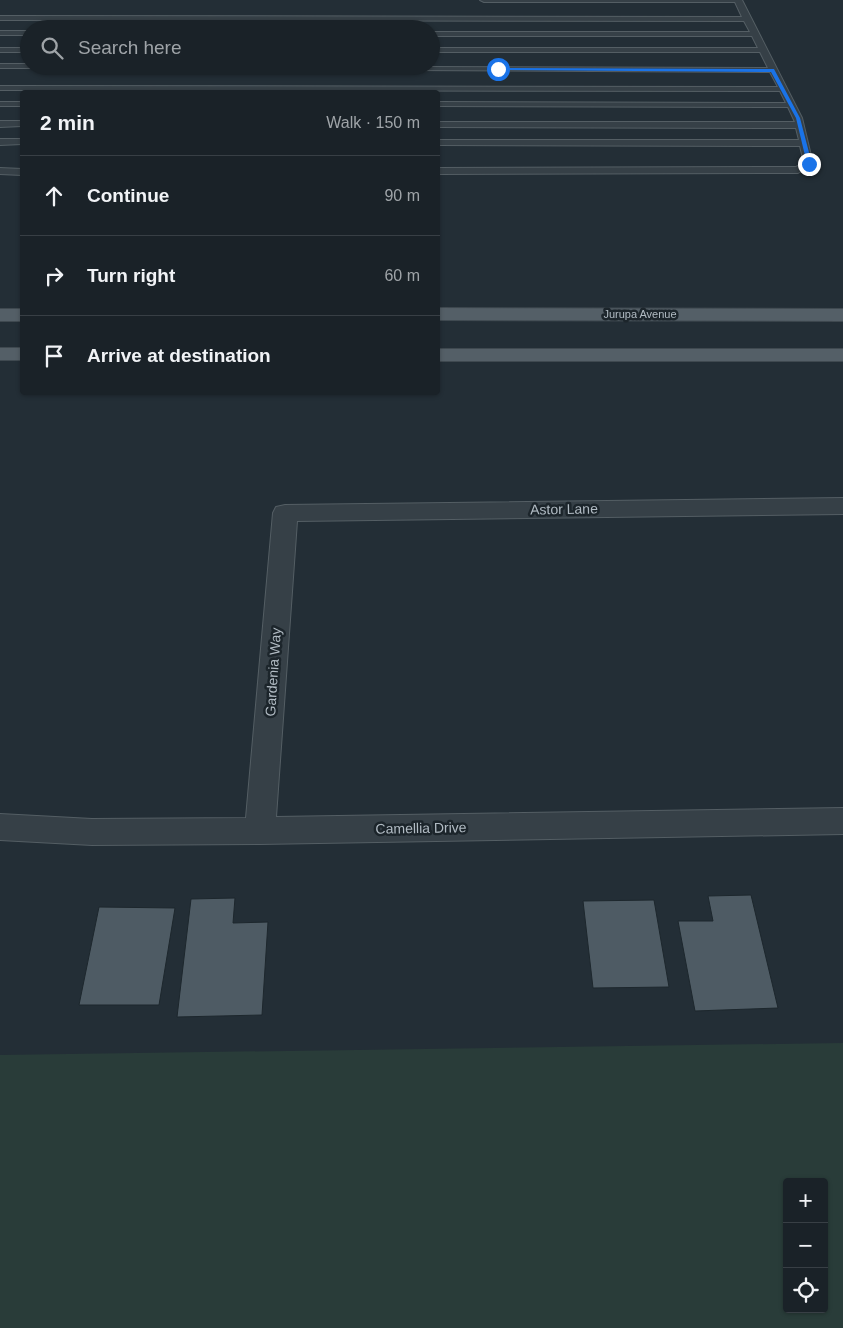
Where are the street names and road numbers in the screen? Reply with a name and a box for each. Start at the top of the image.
street label: Jurupa Avenue [603,308,677,320]
street label: Astor Lane [530,500,598,518]
street label: Gardenia Way [262,627,284,717]
street label: Camellia Drive [375,819,467,837]

